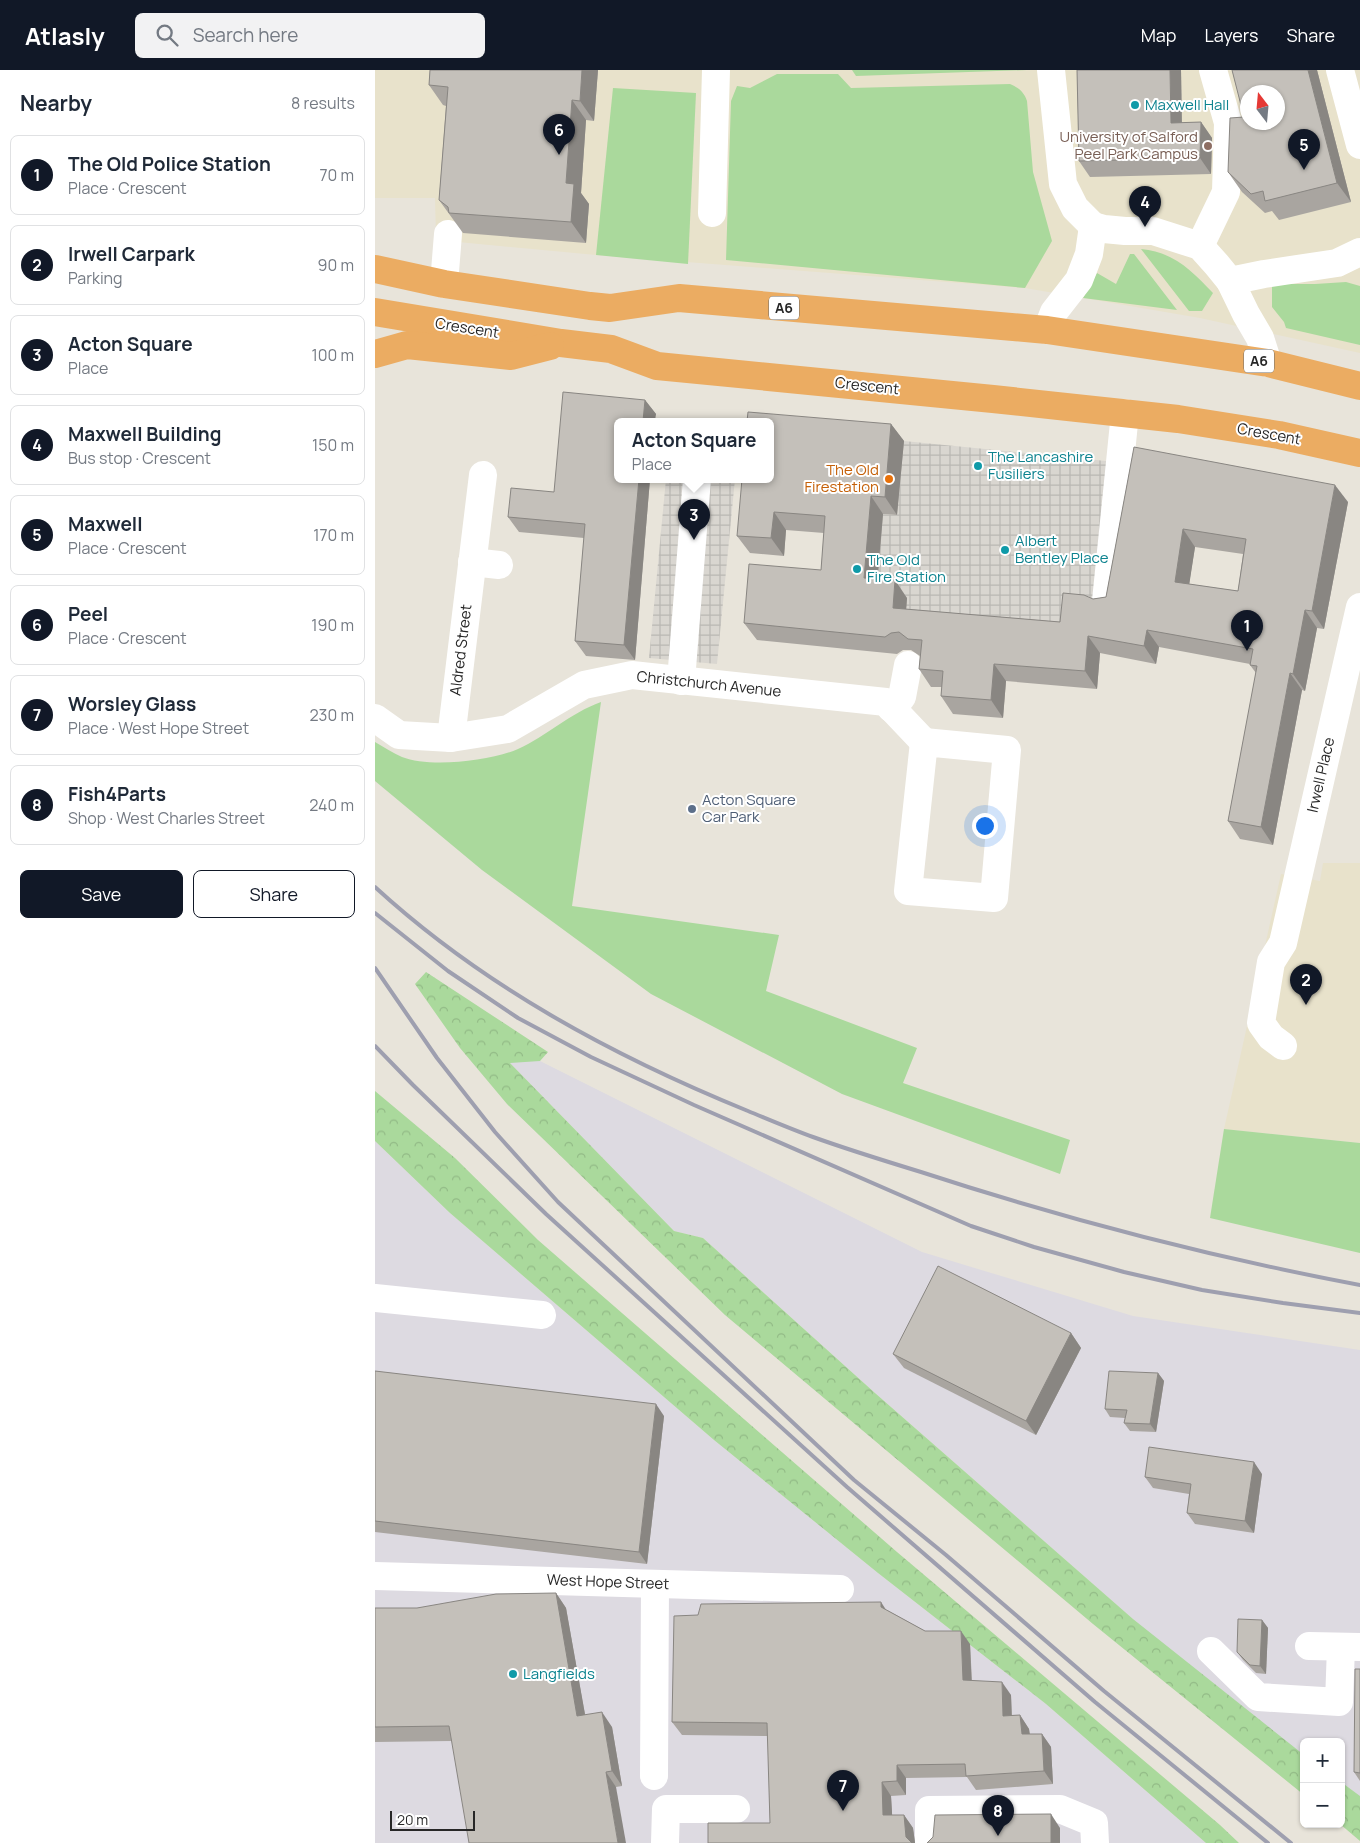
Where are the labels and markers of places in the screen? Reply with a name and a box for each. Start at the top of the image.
place label: Maxwell Hall [1145,94,1229,115]
marker: Maxwell Hall [1129,99,1141,111]
pin: 6 [543,114,575,155]
place label: University of Salford Peel Park Campus [1059,126,1198,164]
pin: 5 [1288,129,1320,170]
marker: University of Salford Peel Park Campus [1202,140,1214,152]
pin: 4 [1129,186,1161,227]
place label: The Lancashire Fusiliers [988,446,1094,484]
place label: The Old Firestation [804,459,879,497]
marker: The Lancashire Fusiliers [972,460,984,472]
marker: The Old Firestation [883,473,895,485]
pin: 3 [678,499,710,540]
place label: Albert Bentley Place [1015,530,1109,568]
marker: Albert Bentley Place [999,544,1011,556]
place label: The Old Fire Station [867,549,946,587]
marker: The Old Fire Station [851,563,863,575]
pin: 1 [1231,610,1263,651]
place label: Acton Square Car Park [702,789,796,827]
marker: Acton Square Car Park [686,803,698,815]
pin: 2 [1290,964,1322,1005]
place label: Langfields [523,1663,595,1684]
marker: Langfields [507,1668,519,1680]
pin: 7 [827,1770,859,1811]
pin: 8 [982,1795,1014,1836]

